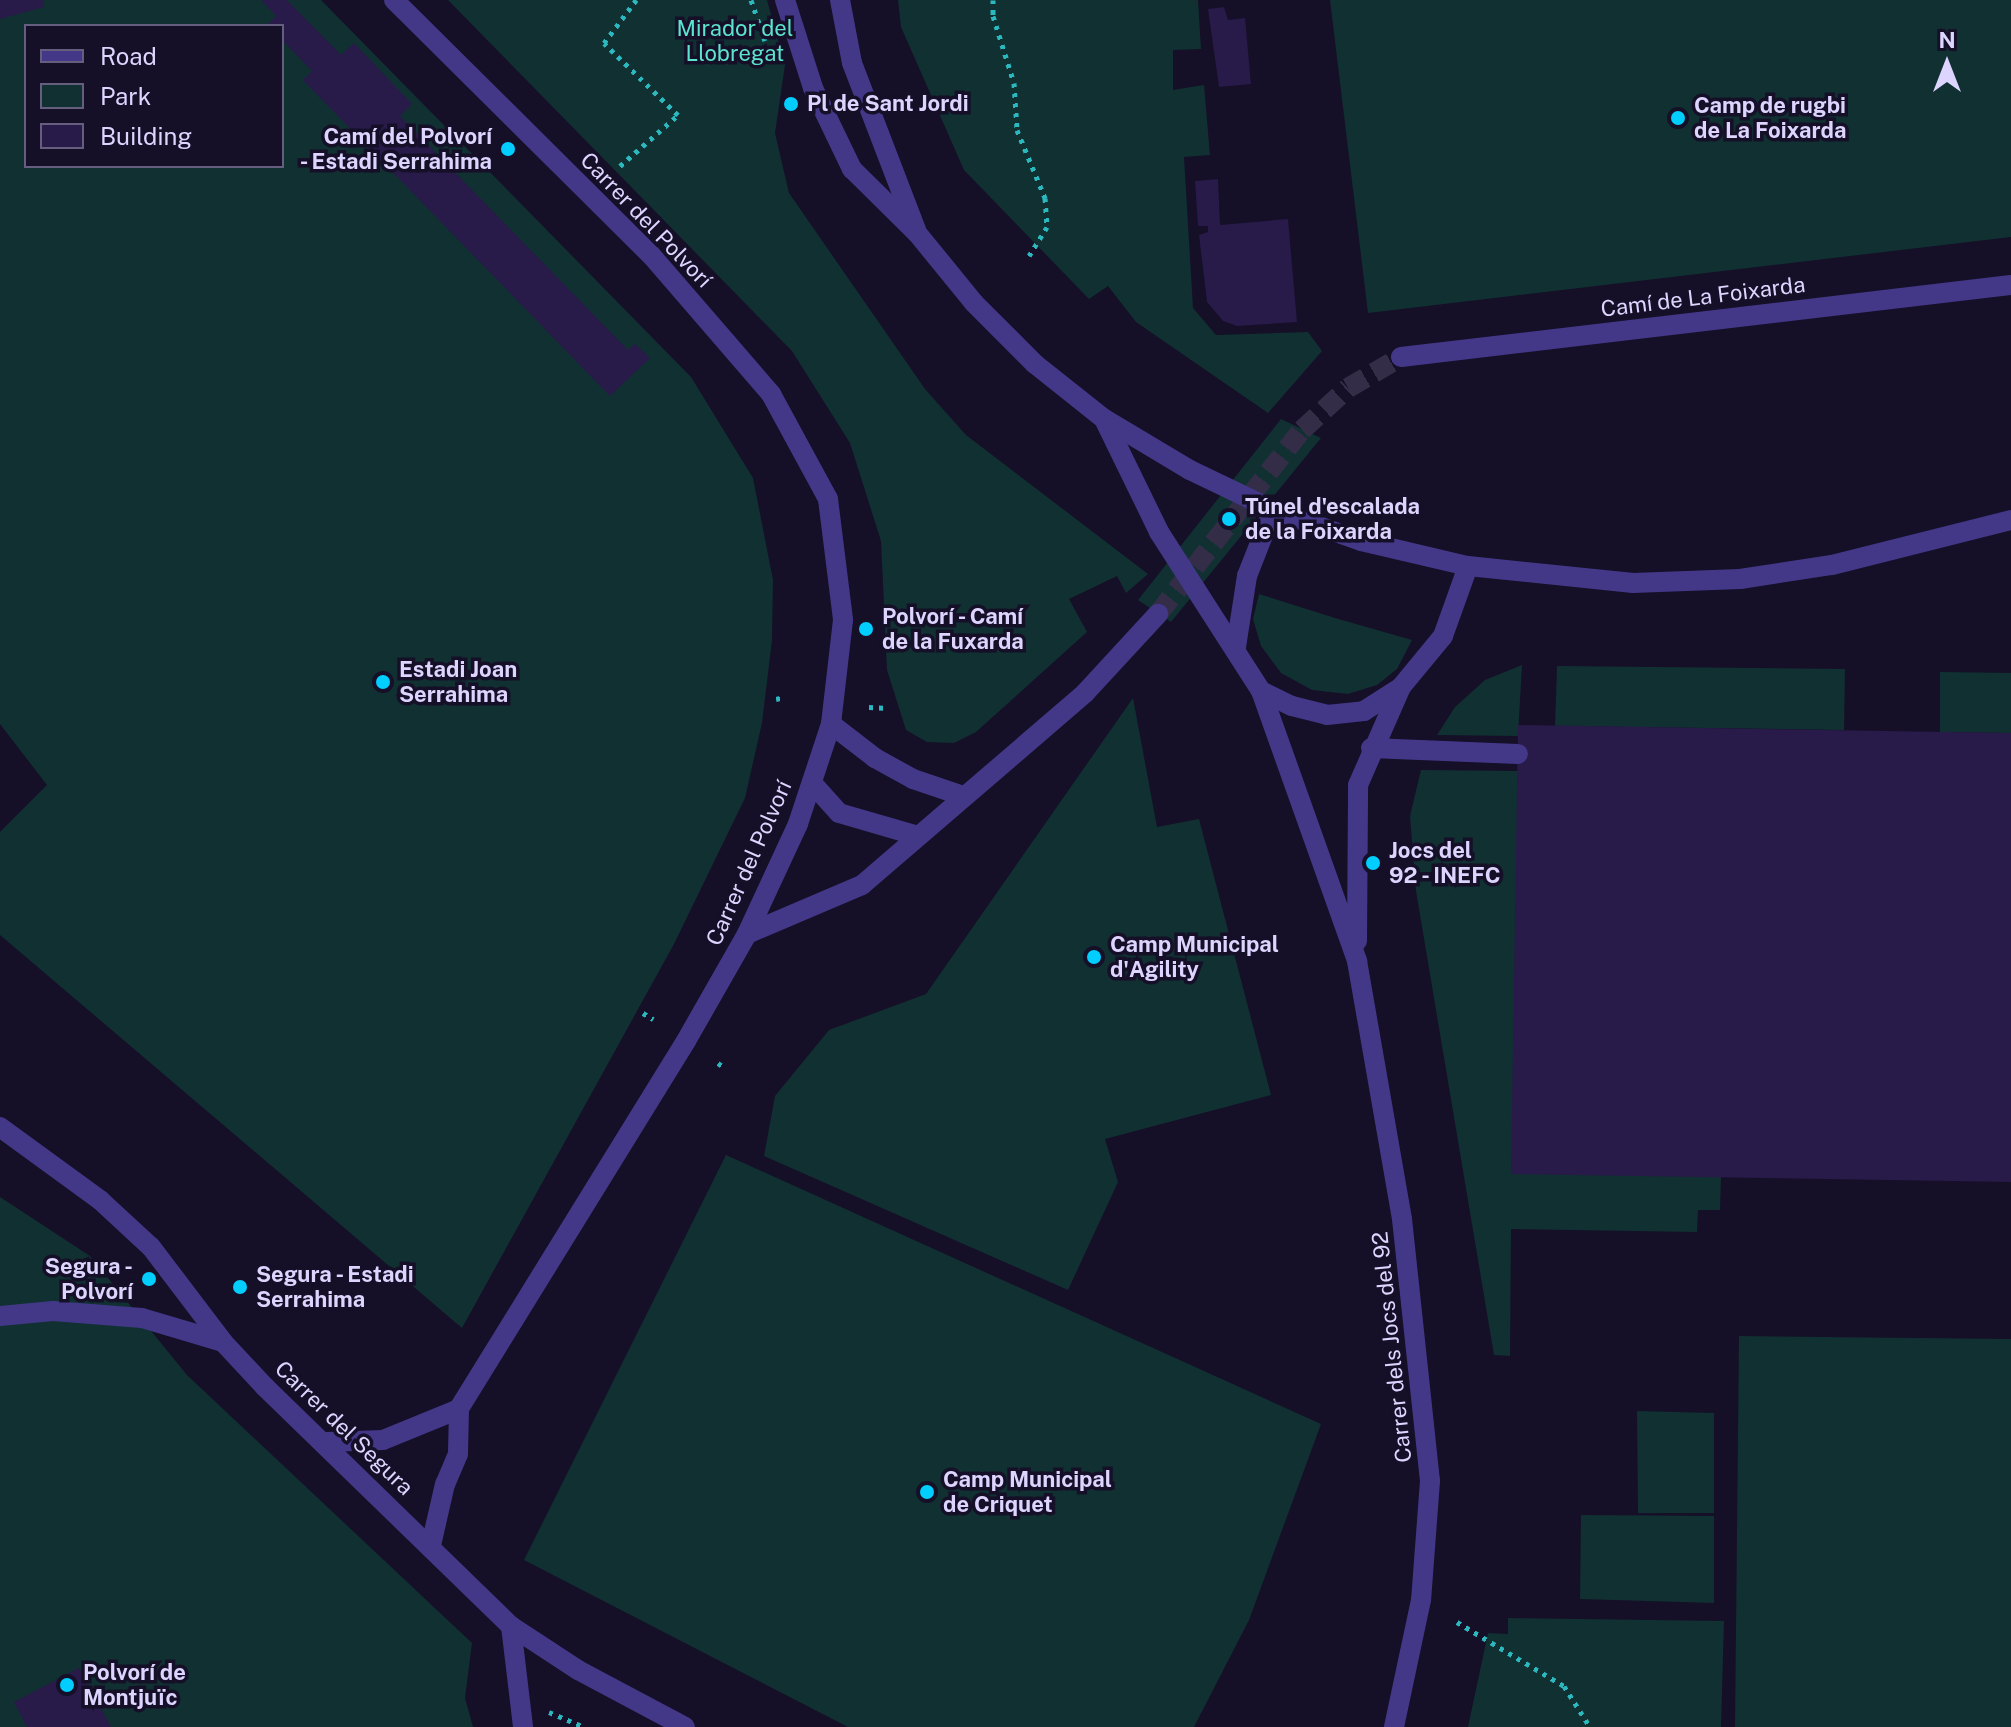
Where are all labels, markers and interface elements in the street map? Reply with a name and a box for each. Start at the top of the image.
park label: Mirador del Llobregat [676,15,794,66]
legend [24,24,284,168]
north arrow [1907,24,1987,104]
text: N [1938,27,1956,53]
text: Road [100,42,157,70]
text: Park [100,82,151,110]
place label: Pl de Sant Jordi [807,91,969,117]
place label: Camp de rugbi de La Foixarda [1694,92,1846,144]
marker: Pl de Sant Jordi [782,95,800,113]
marker: Camp de rugbi de La Foixarda [1669,109,1687,127]
text: Building [100,122,192,150]
place label: Camí del Polvorí - Estadi Serrahima [298,123,492,174]
marker: Camí del Polvorí - Estadi Serrahima [499,140,517,158]
street label: Carrer del Polvorí [575,147,717,293]
street label: Camí de La Foixarda [1599,271,1807,323]
place label: Túnel d'escalada de la Foixarda [1245,493,1420,544]
marker: Túnel d'escalada de la Foixarda [1220,510,1238,528]
place label: Polvorí - Camí de la Fuxarda [882,603,1026,654]
marker: Polvorí - Camí de la Fuxarda [857,620,875,638]
place label: Estadi Joan Serrahima [399,656,517,708]
marker: Estadi Joan Serrahima [374,673,392,691]
street label: Carrer del Polvorí [701,776,797,950]
place label: Jocs del 92 - INEFC [1389,837,1503,888]
marker: Jocs del 92 - INEFC [1364,854,1382,872]
place label: Camp Municipal d'Agility [1110,931,1279,982]
marker: Camp Municipal d'Agility [1085,948,1103,966]
street label: Carrer dels Jocs del 92 [1367,1230,1417,1464]
place label: Segura - Polvorí [44,1253,133,1304]
place label: Segura - Estadi Serrahima [256,1261,417,1312]
marker: Segura - Polvorí [140,1270,158,1288]
marker: Segura - Estadi Serrahima [231,1278,249,1296]
street label: Carrer del Segura [269,1355,419,1501]
place label: Camp Municipal de Criquet [943,1466,1112,1518]
marker: Camp Municipal de Criquet [918,1483,936,1501]
place label: Polvorí de Montjuïc [83,1659,186,1710]
marker: Polvorí de Montjuïc [58,1676,76,1694]

